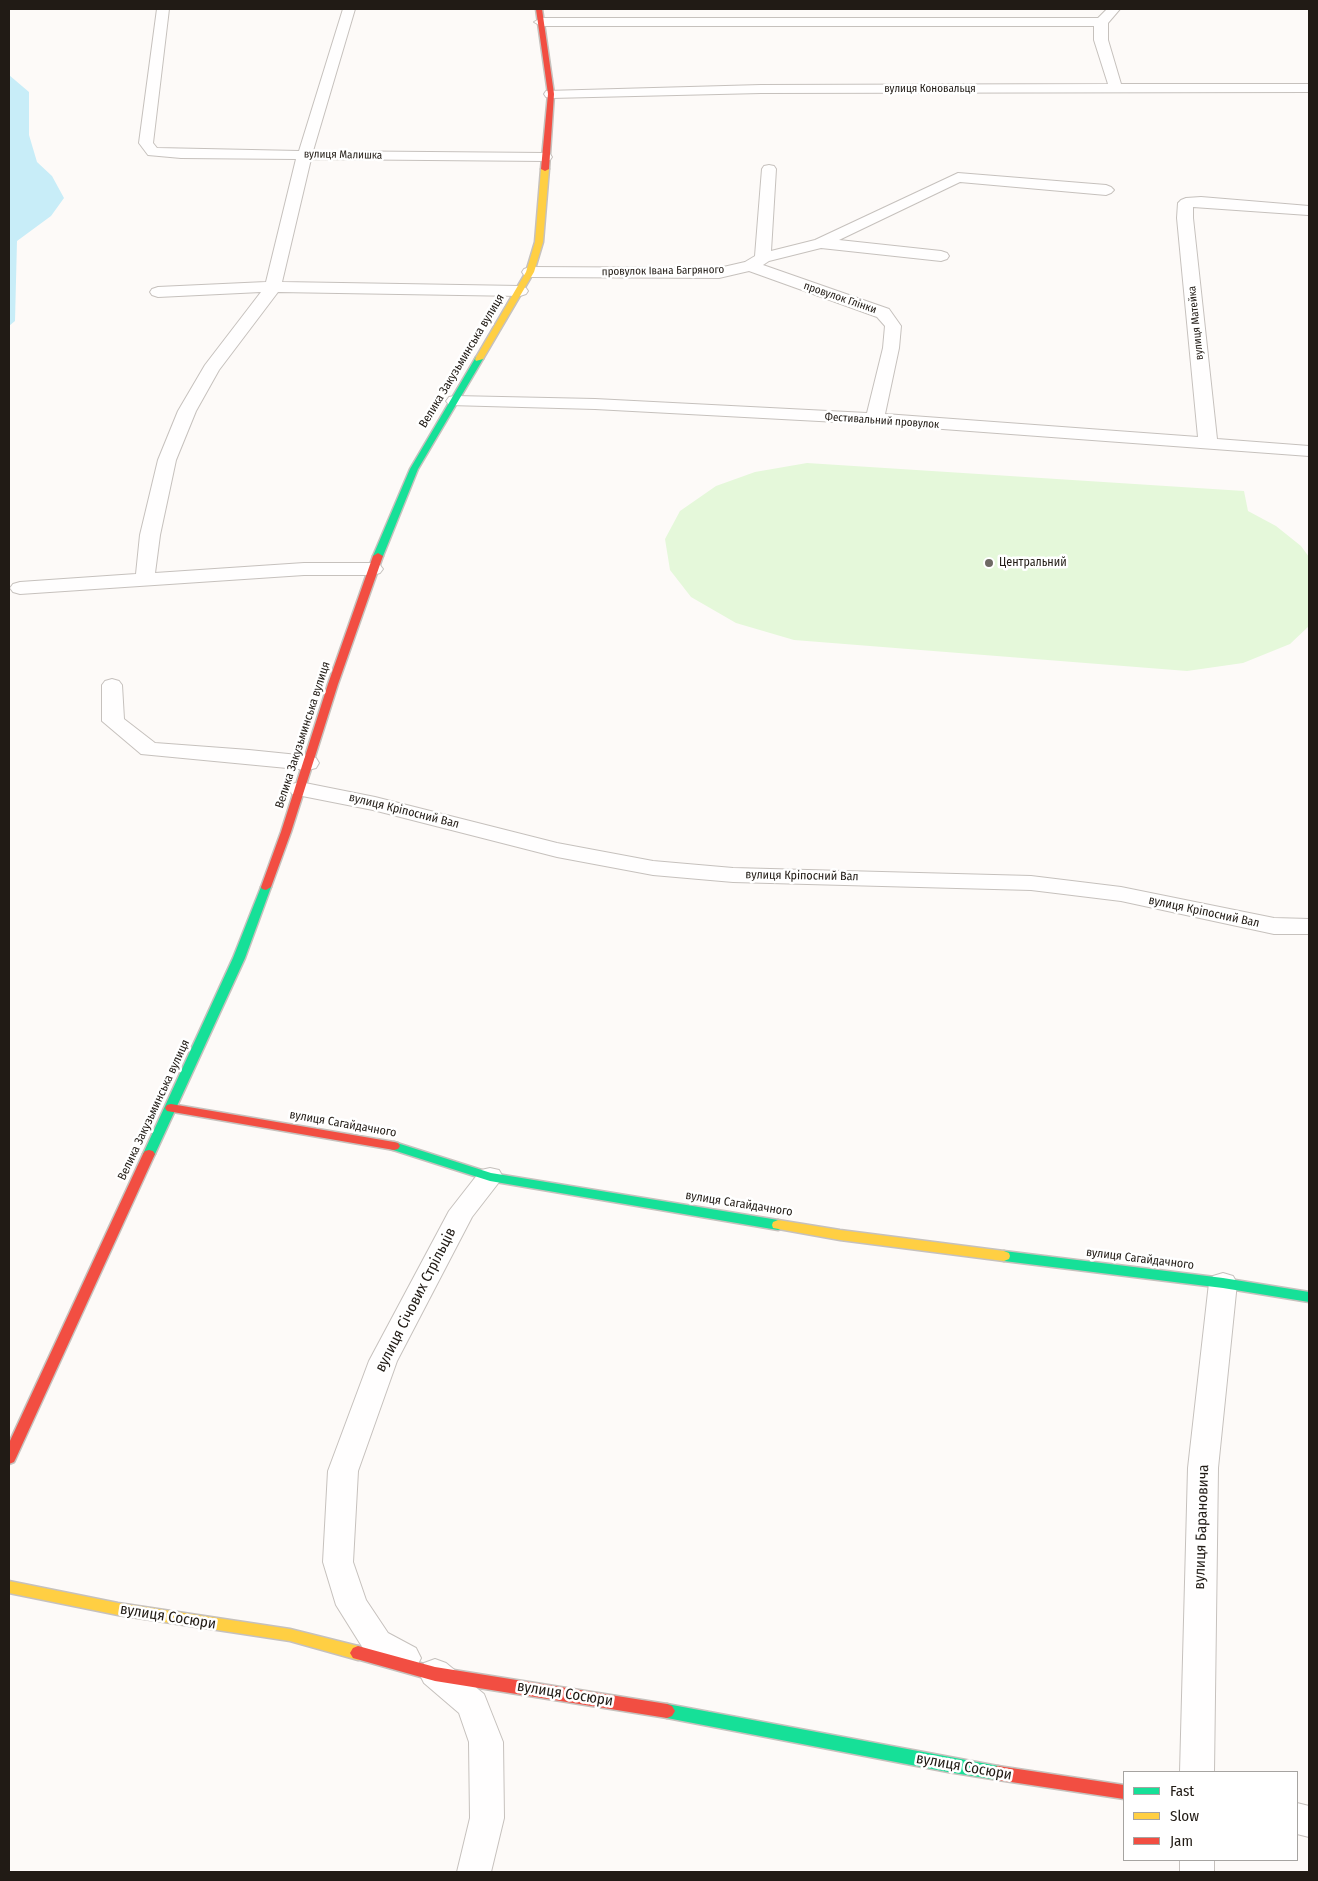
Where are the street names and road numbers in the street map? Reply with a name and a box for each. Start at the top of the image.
street label: вулиця Коновальця [884,82,976,96]
street label: вулиця Малишка [304,148,382,162]
street label: провулок Івана Багряного [602,263,724,279]
street label: провулок Глінки [802,279,878,317]
street label: вулиця Матейка [1186,285,1206,361]
street label: Велика Закузьминська вулиця [416,292,508,430]
street label: Фестивальний провулок [824,410,940,432]
street label: Велика Закузьминська вулиця [272,660,334,810]
street label: вулиця Кріпосний Вал [347,790,461,832]
street label: вулиця Кріпосний Вал [745,868,859,884]
street label: вулиця Кріпосний Вал [1147,893,1261,931]
street label: Велика Закузьминська вулиця [115,1037,193,1183]
street label: вулиця Сагайдачного [288,1107,398,1141]
street label: вулиця Сагайдачного [684,1188,794,1220]
street label: вулиця Січових Стрільців [372,1225,460,1375]
street label: вулиця Сагайдачного [1085,1245,1195,1273]
street label: вулиця Барановича [1191,1464,1213,1590]
street label: вулиця Сосюри [119,1601,217,1633]
street label: вулиця Сосюри [516,1678,614,1710]
street label: вулиця Сосюри [915,1750,1013,1784]

